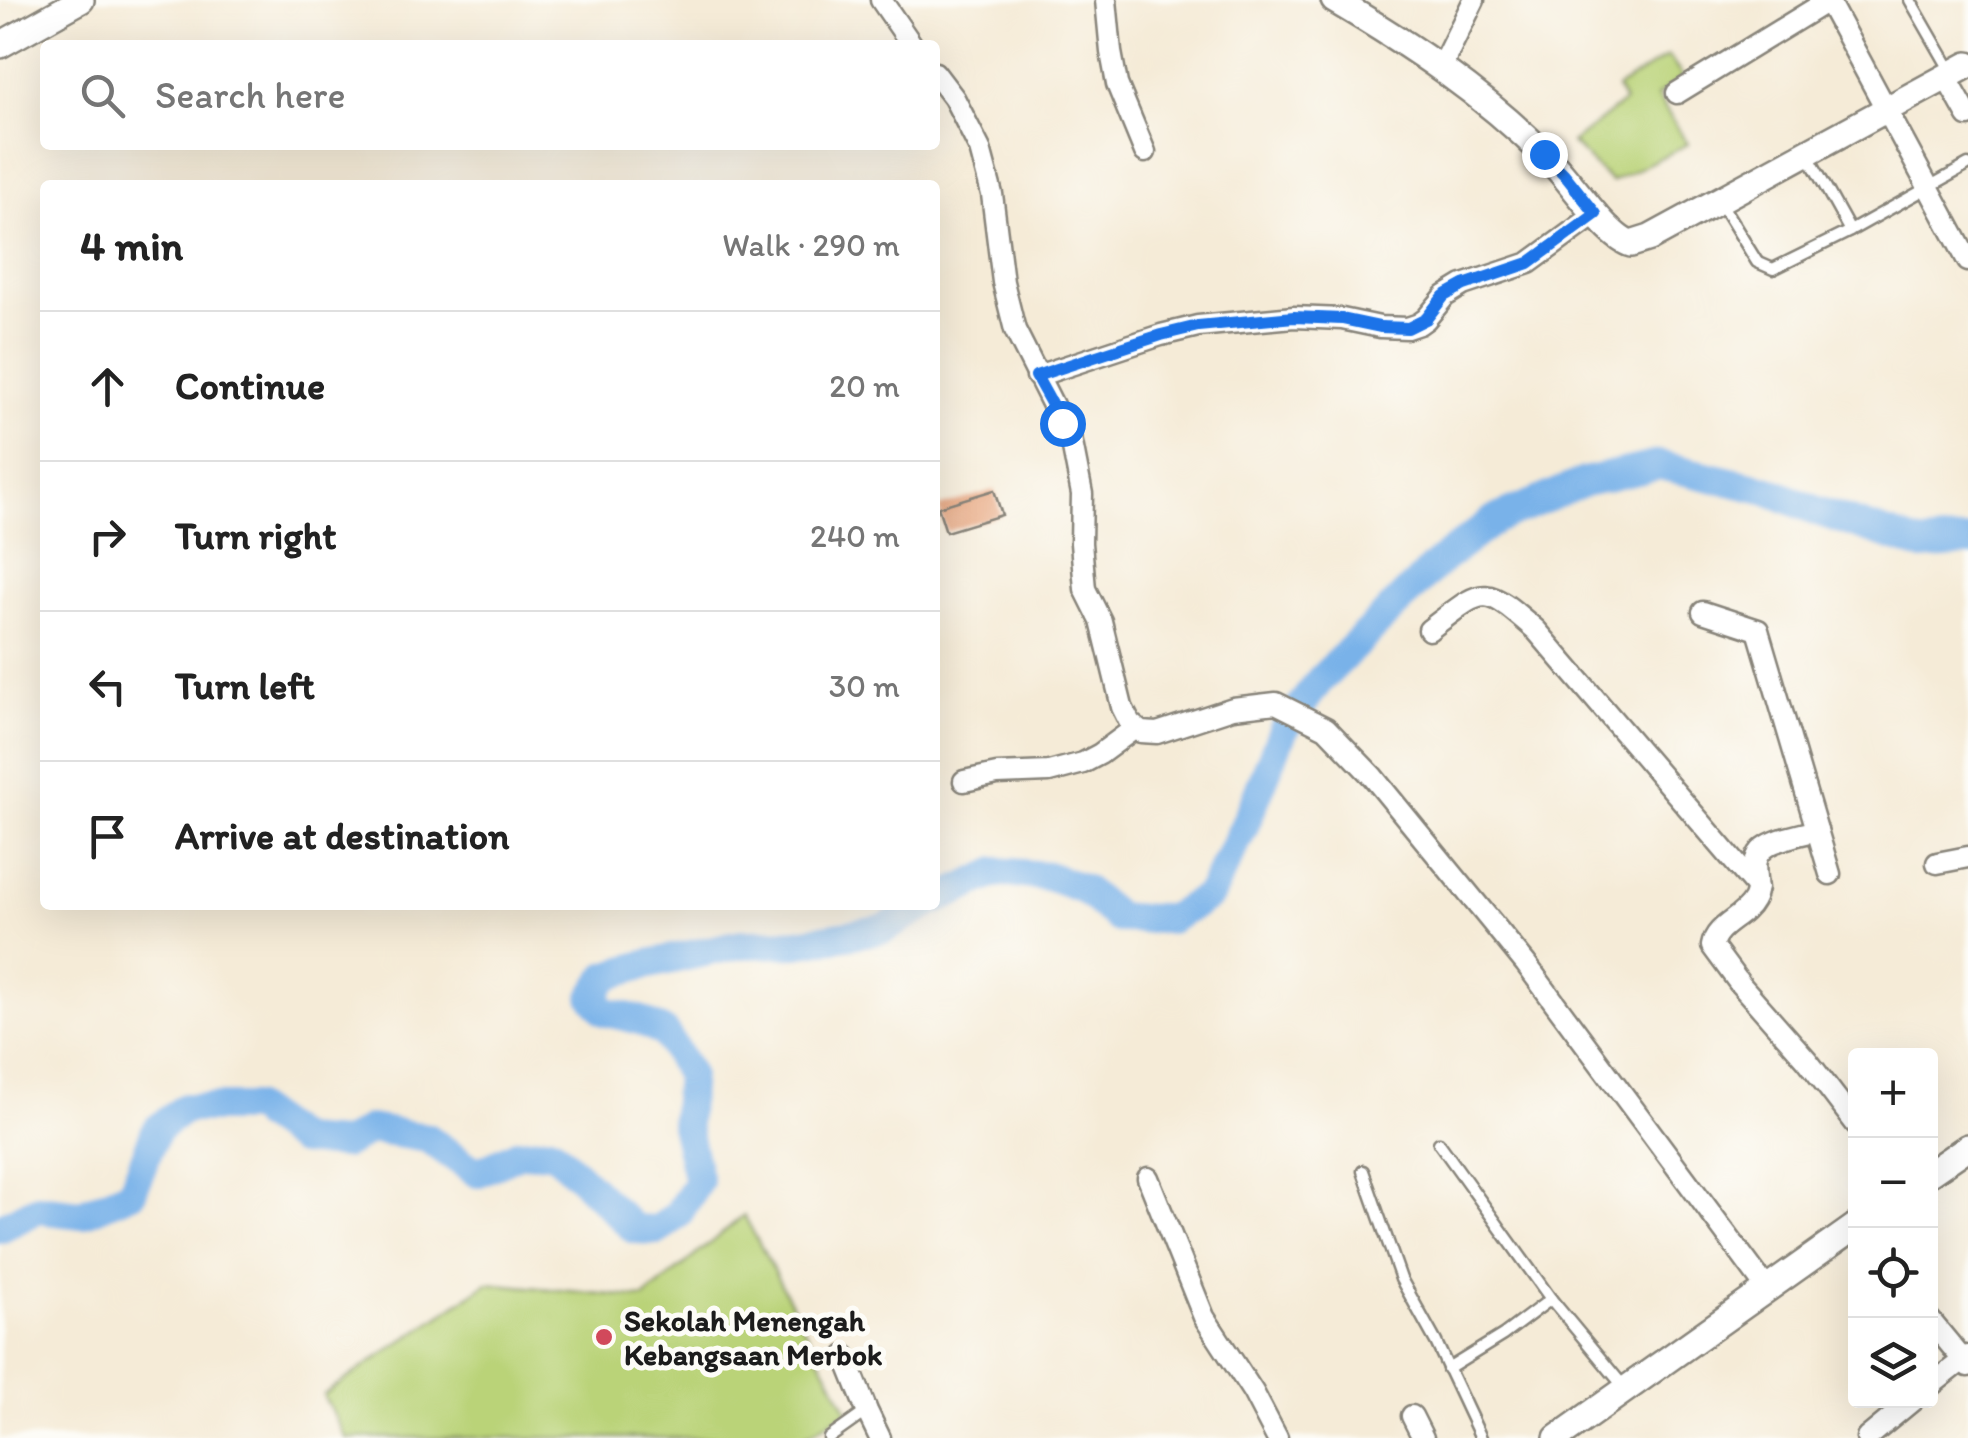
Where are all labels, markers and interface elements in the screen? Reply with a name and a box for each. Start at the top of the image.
search box [40,40,940,150]
icon: search [75,68,130,123]
text: Search here [155,72,346,118]
route end [1522,132,1568,178]
text: 4 min [80,220,183,271]
text: Walk · 290 m [722,226,900,264]
icon: ahead [80,359,135,414]
text: Continue [175,363,325,409]
text: 20 m [829,367,900,405]
route start [1040,401,1086,447]
icon: right [80,509,135,564]
text: Turn right [175,513,337,559]
text: 240 m [810,517,900,555]
icon: left [80,659,135,714]
text: Turn left [175,663,315,709]
text: 30 m [829,667,900,705]
icon: arrive [80,809,135,864]
text: Arrive at destination [175,813,510,859]
map controls [1848,1048,1938,1408]
button: + [1848,1048,1938,1138]
button: − [1848,1138,1938,1228]
button: locate [1848,1228,1938,1318]
place label: Sekolah Menengah Kebangsaan Merbok [624,1302,882,1373]
button: layers [1848,1318,1938,1408]
marker: Sekolah Menengah Kebangsaan Merbok [593,1326,615,1348]

